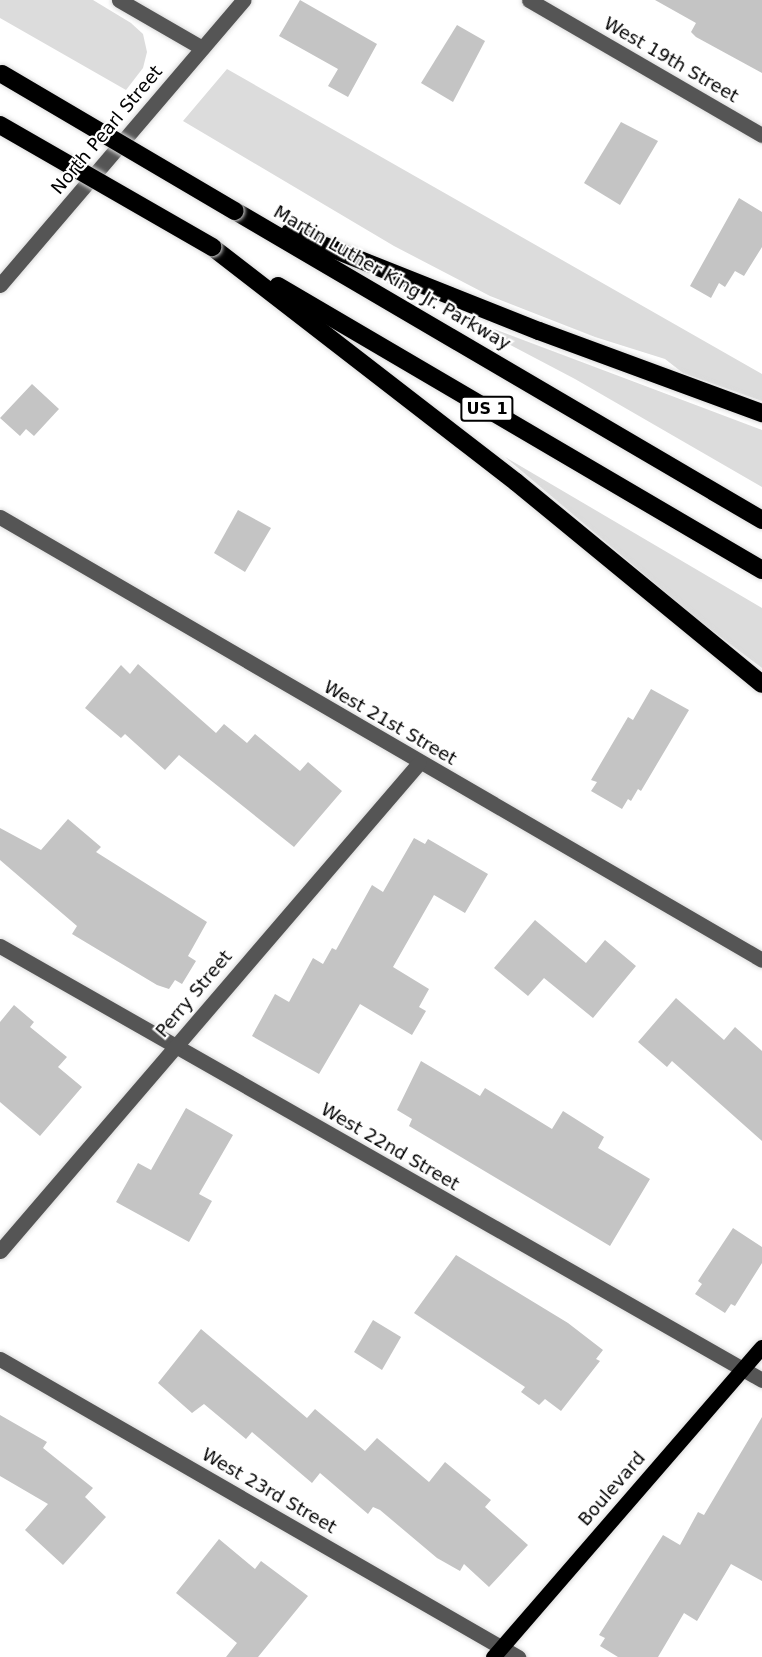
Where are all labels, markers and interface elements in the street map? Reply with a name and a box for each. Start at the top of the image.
street label: West 19th Street [600,13,742,107]
street label: North Pearl Street [47,61,167,199]
street label: Martin Luther King Jr. Parkway [270,201,514,355]
road number: US 1 [460,396,514,422]
street label: West 21st Street [320,676,460,770]
street label: Perry Street [151,946,237,1042]
street label: West 22nd Street [317,1099,463,1195]
street label: West 23rd Street [198,1444,340,1538]
street label: Boulevard [574,1448,650,1530]

